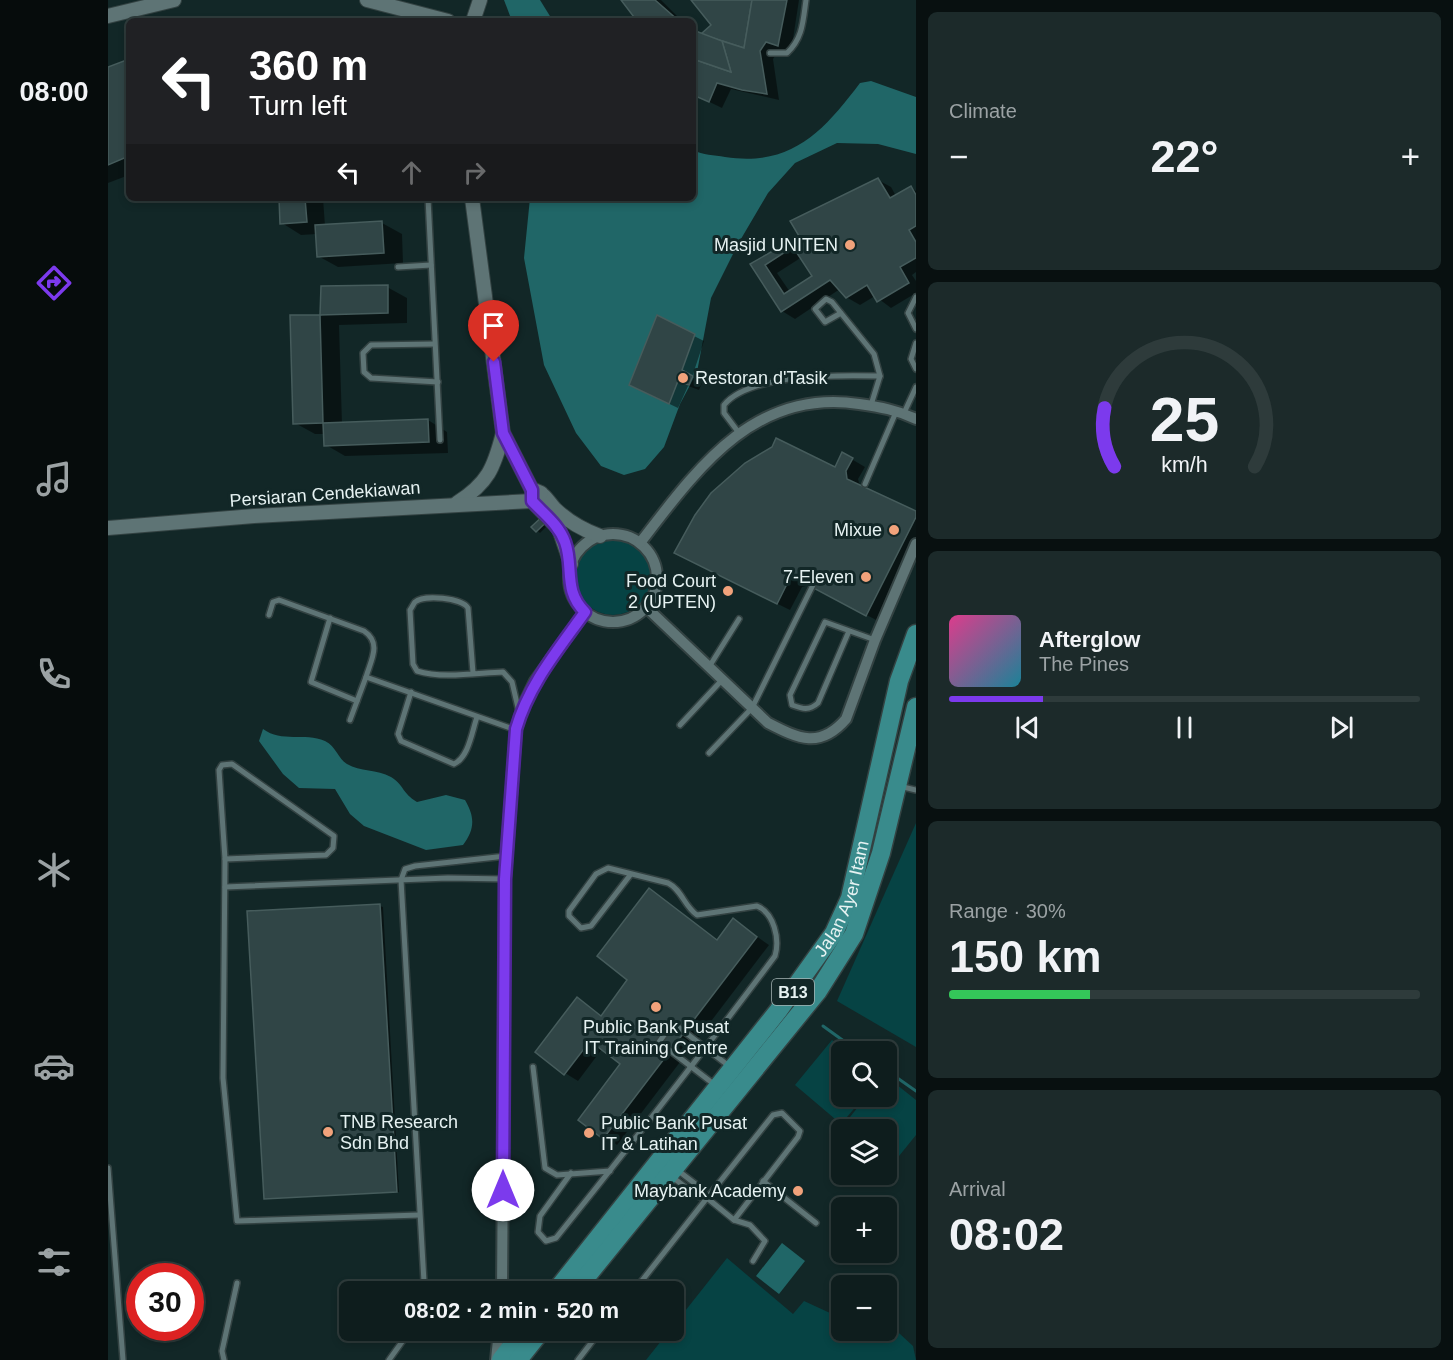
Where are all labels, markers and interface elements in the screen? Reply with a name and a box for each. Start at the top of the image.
icon: left [150,42,228,120]
text: 360 m [249,42,368,89]
text: 08:00 [19,77,89,107]
text: Turn left [249,91,347,121]
text: Climate [949,100,1017,122]
text: 22° [1150,131,1219,182]
text: − [949,138,968,175]
text: + [1401,138,1420,175]
icon: left [332,156,365,189]
icon: ahead [395,156,428,189]
icon: right [458,156,491,189]
place label: Masjid UNITEN [714,235,838,255]
marker: Masjid UNITEN [843,238,857,252]
icon: directions [33,262,75,304]
pin [468,300,519,362]
icon: arrive [477,309,510,342]
place label: Restoran d'Tasik [695,368,828,388]
marker: Restoran d'Tasik [676,371,690,385]
text: 25 [1150,386,1219,455]
text: km/h [1161,454,1208,478]
icon: music [33,458,75,500]
street label: Persiaran Cendekiawan [229,477,421,511]
place label: Mixue [834,520,882,540]
marker: Mixue [887,523,901,537]
place label: 7-Eleven [783,567,854,587]
marker: 7-Eleven [859,570,873,584]
place label: Food Court 2 (UPTEN) [626,571,716,612]
marker: Food Court 2 (UPTEN) [721,584,735,598]
text: Afterglow [1039,627,1140,652]
icon: phone [33,653,75,695]
text: The Pines [1039,653,1129,675]
icon: previous [1011,711,1044,744]
icon: pause [1168,711,1201,744]
icon: next [1325,711,1358,744]
street label: Jalan Ayer Itam [810,839,873,960]
icon: climate [33,849,75,891]
text: Range · 30% [949,900,1066,922]
text: 150 km [949,931,1102,982]
road number: B13 [772,979,814,1005]
marker: Public Bank Pusat IT Training Centre [649,1000,663,1014]
place label: Public Bank Pusat IT Training Centre [583,1017,729,1058]
map controls [831,1041,897,1341]
button: search [831,1041,897,1107]
icon: car [33,1045,75,1087]
place label: TNB Research Sdn Bhd [340,1112,458,1153]
place label: Public Bank Pusat IT & Latihan [601,1113,747,1154]
button: layers [831,1119,897,1185]
marker: TNB Research Sdn Bhd [321,1125,335,1139]
marker: Public Bank Pusat IT & Latihan [582,1126,596,1140]
position arrow [471,1158,535,1222]
text: Arrival [949,1178,1006,1200]
place label: Maybank Academy [634,1181,786,1201]
marker: Maybank Academy [791,1184,805,1198]
button: + [831,1197,897,1263]
text: 08:02 [949,1209,1064,1260]
icon: filters [33,1241,75,1283]
speed limit sign: 30 [126,1263,204,1341]
button: − [831,1275,897,1341]
text: 08:02 · 2 min · 520 m [404,1298,619,1323]

